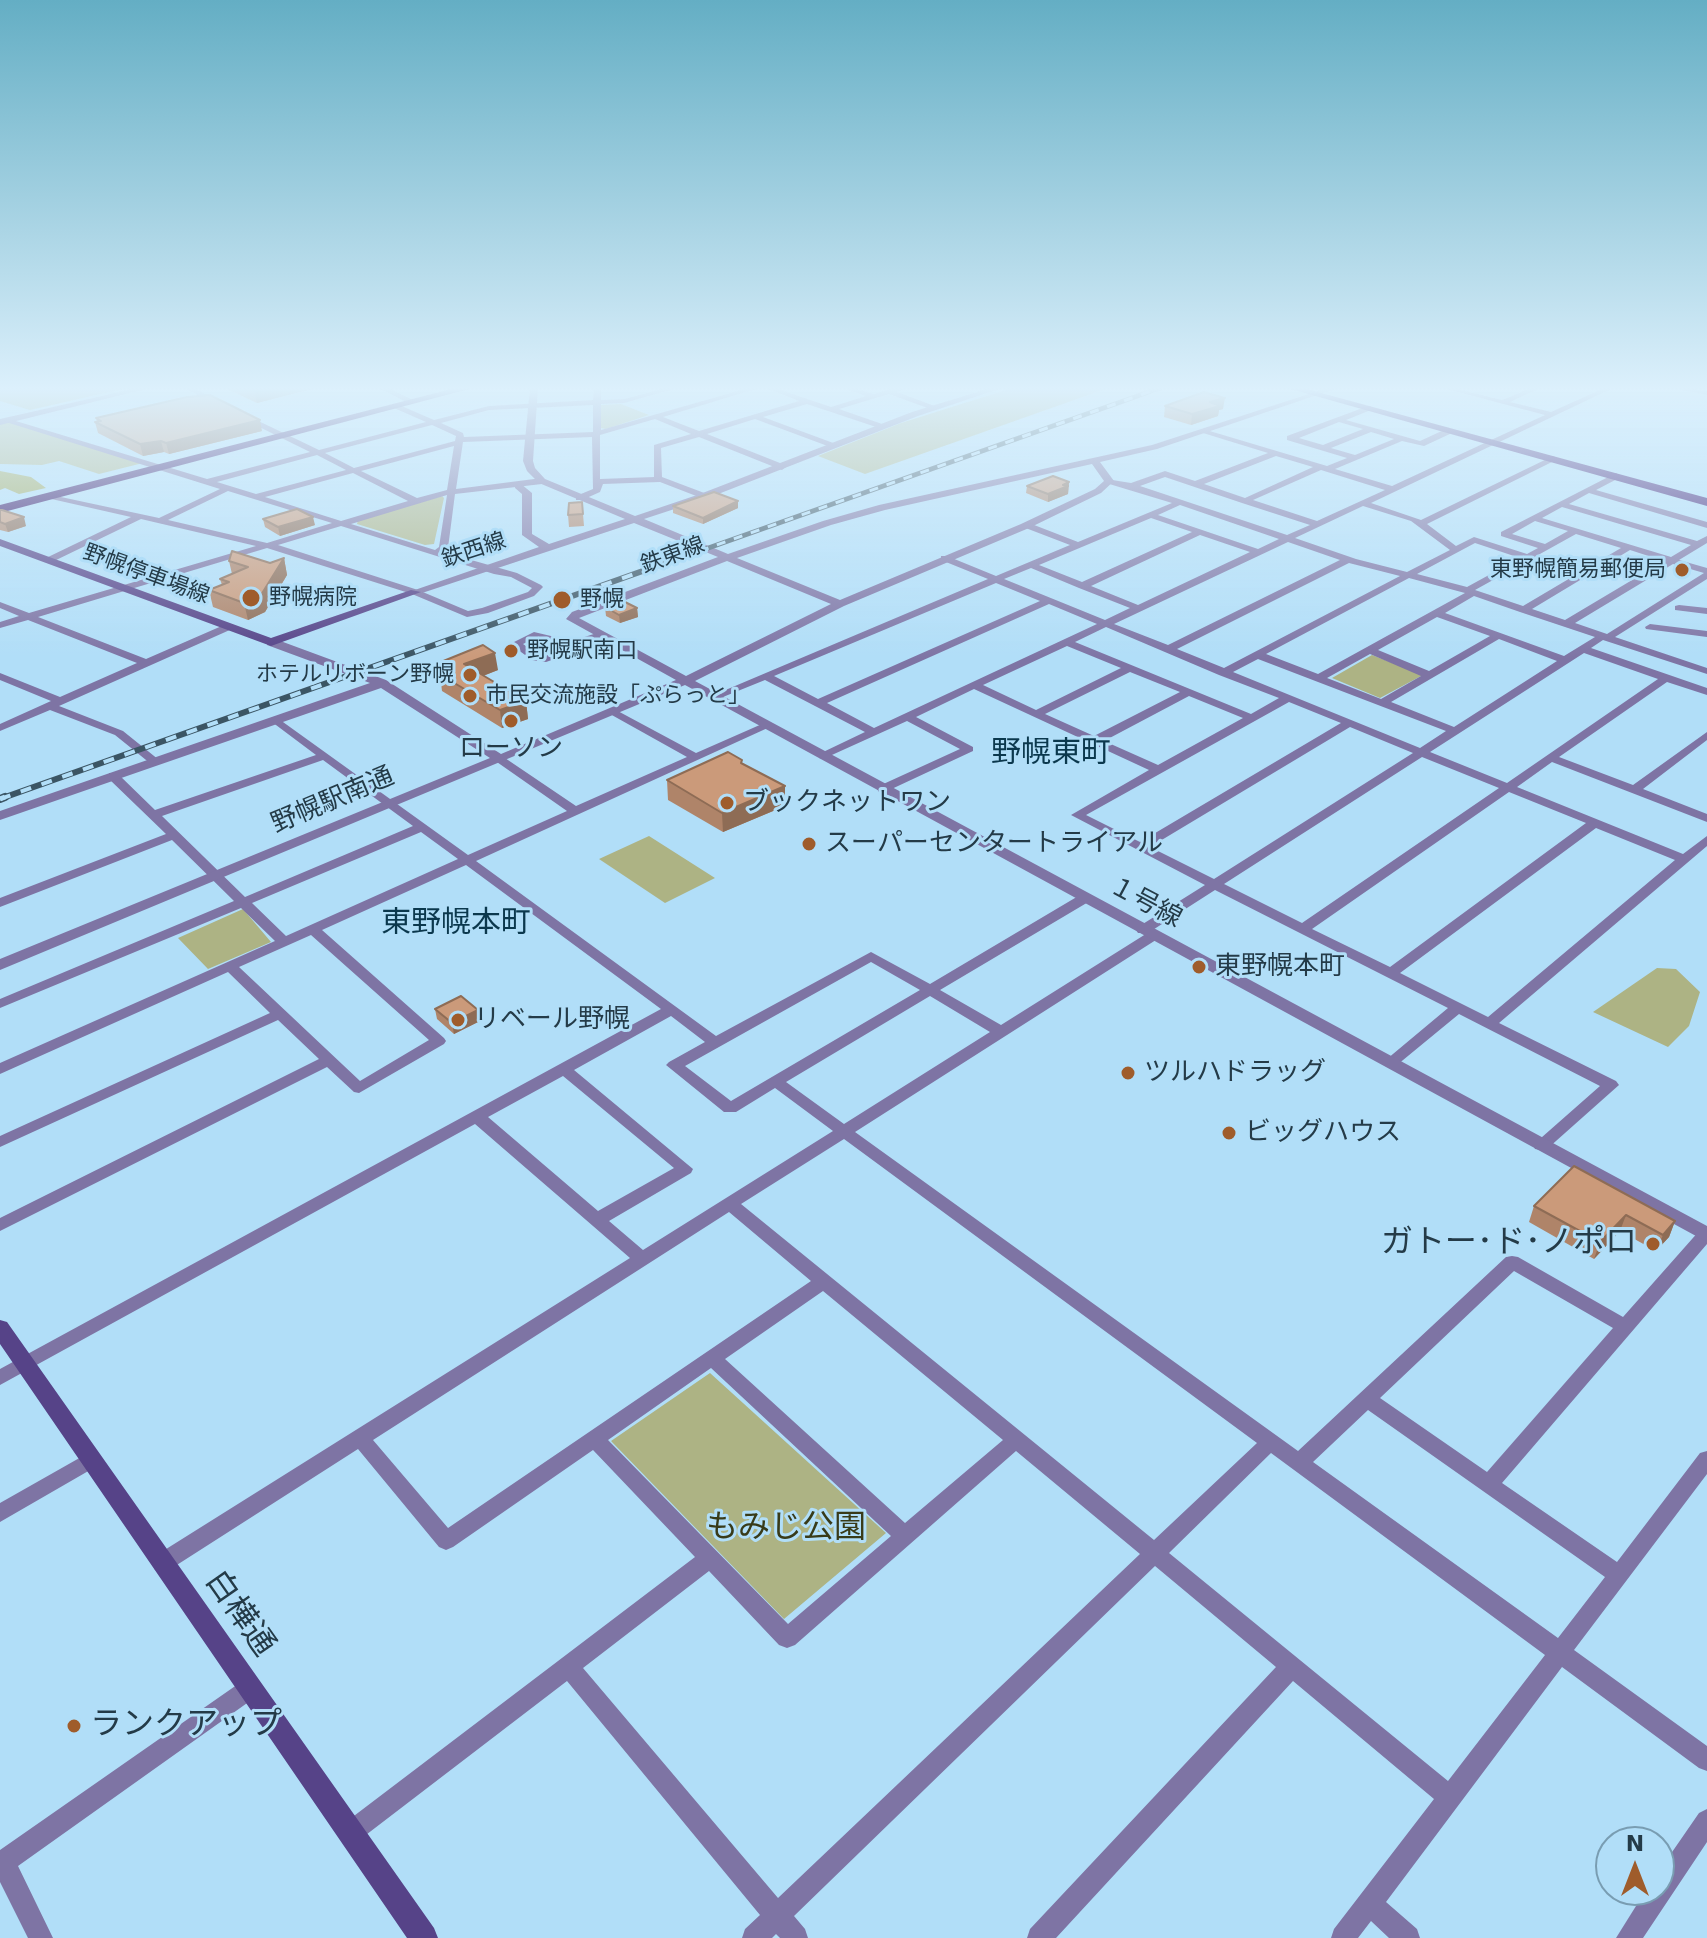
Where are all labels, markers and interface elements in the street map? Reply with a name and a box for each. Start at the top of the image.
street label: 鉄西線 [439,528,509,574]
street label: 鉄東線 [637,532,709,580]
street label: 野幌停車場線 [79,540,213,610]
place label: 東野幌簡易郵便局 [1490,557,1666,583]
marker: 東野幌簡易郵便局 [1673,561,1691,579]
place label: 野幌病院 [269,585,357,611]
marker: 野幌病院 [240,587,262,609]
place label: 野幌 [580,587,624,613]
marker: 野幌 [551,589,573,611]
place label: 野幌駅南口 [527,638,637,664]
marker: 野幌駅南口 [502,642,520,660]
place label: ホテルリボーン野幌 [256,662,454,688]
marker: ホテルリボーン野幌 [461,666,479,684]
place label: 市民交流施設「ぷらっと」 [486,683,750,709]
marker: 市民交流施設「ぷらっと」 [461,687,479,705]
marker: ローソン [502,712,520,730]
place label: ローソン [459,733,563,765]
district label: 野幌東町 [991,736,1111,772]
street label: 野幌駅南通 [267,761,399,841]
place label: ブックネットワン [743,787,951,819]
marker: ブックネットワン [718,794,736,812]
place label: スーパーセンタートライアル [825,828,1163,860]
marker: スーパーセンタートライアル [800,835,818,853]
street label: １号線 [1103,871,1187,935]
district label: 東野幌本町 [381,906,531,942]
place label: 東野幌本町 [1215,951,1345,983]
marker: 東野幌本町 [1190,958,1208,976]
place label: リベール野幌 [474,1004,630,1036]
marker: リベール野幌 [449,1011,467,1029]
place label: ツルハドラッグ [1144,1057,1326,1089]
marker: ツルハドラッグ [1119,1064,1137,1082]
place label: ビッグハウス [1245,1117,1401,1149]
marker: ビッグハウス [1220,1124,1238,1142]
place label: ガトー･ド･ノポロ [1381,1225,1637,1263]
marker: ガトー･ド･ノポロ [1644,1235,1662,1253]
park label: もみじ公園 [706,1510,866,1548]
street label: 白樺通 [196,1564,282,1664]
place label: ランクアップ [90,1707,282,1745]
marker: ランクアップ [65,1717,83,1735]
north arrow [1595,1826,1675,1906]
text: N [1626,1831,1644,1856]

